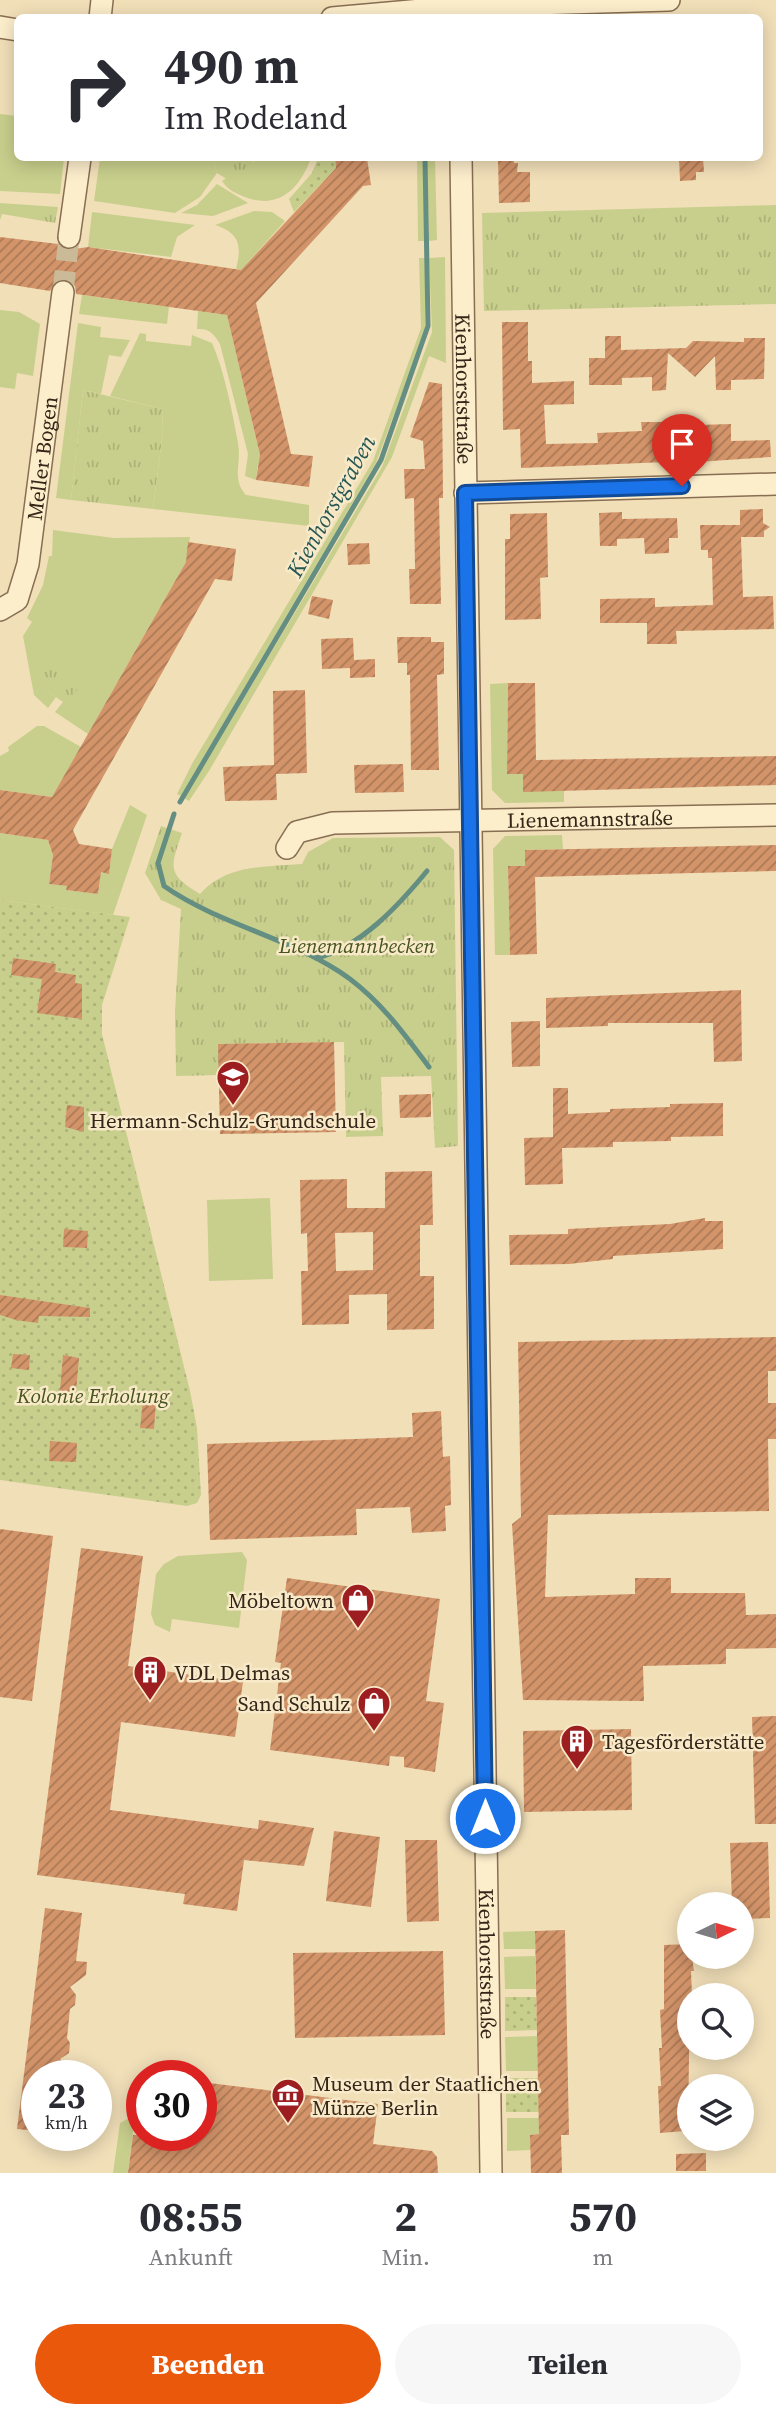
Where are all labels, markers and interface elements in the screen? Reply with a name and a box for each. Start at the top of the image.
text: 490 m [164,32,299,99]
icon: right [49,42,140,133]
text: Im Rodeland [164,96,347,140]
street label: Kienhorststraße [449,313,480,465]
street label: Meller Bogen [19,394,64,522]
pin [652,414,712,486]
icon: arrive [663,425,701,463]
water label: Kienhorstgraben [278,429,383,584]
street label: Lienemannstraße [507,802,673,834]
park label: Lienemannbecken [278,931,435,960]
school or university icon: Hermann-Schulz-Grundschule [214,1058,252,1107]
place label: Hermann-Schulz-Grundschule [90,1106,376,1135]
park label: Kolonie Erholung [16,1381,170,1410]
shop icon: Möbeltown [339,1581,377,1630]
place label: Möbeltown [228,1586,334,1615]
building icon: VDL Delmas [131,1653,169,1702]
place label: VDL Delmas [174,1658,290,1687]
shop icon: Sand Schulz [355,1684,393,1733]
place label: Sand Schulz [238,1689,350,1718]
building icon: Tagesförderstätte [558,1722,596,1771]
place label: Tagesförderstätte [602,1727,764,1756]
position arrow [448,1781,522,1855]
street label: Kienhorststraße [472,1888,504,2040]
north arrow [677,1892,754,1969]
map controls [677,1892,754,2151]
button: search [677,1983,754,2060]
speed limit sign: 30 [126,2060,217,2151]
place label: Museum der Staatlichen Münze Berlin [312,2069,539,2122]
text: 23 [48,2072,85,2120]
button: layers [677,2074,754,2151]
museum icon: Museum der Staatlichen Münze Berlin [269,2076,307,2125]
text: km/h [45,2110,88,2135]
text: 08:55 [139,2187,243,2245]
text: 2 [394,2187,417,2245]
text: 570 [569,2187,637,2245]
text: Ankunft [149,2241,233,2273]
text: Min. [381,2241,430,2273]
text: m [593,2241,613,2273]
button: Beenden [35,2324,381,2404]
button: Teilen [395,2324,741,2404]

